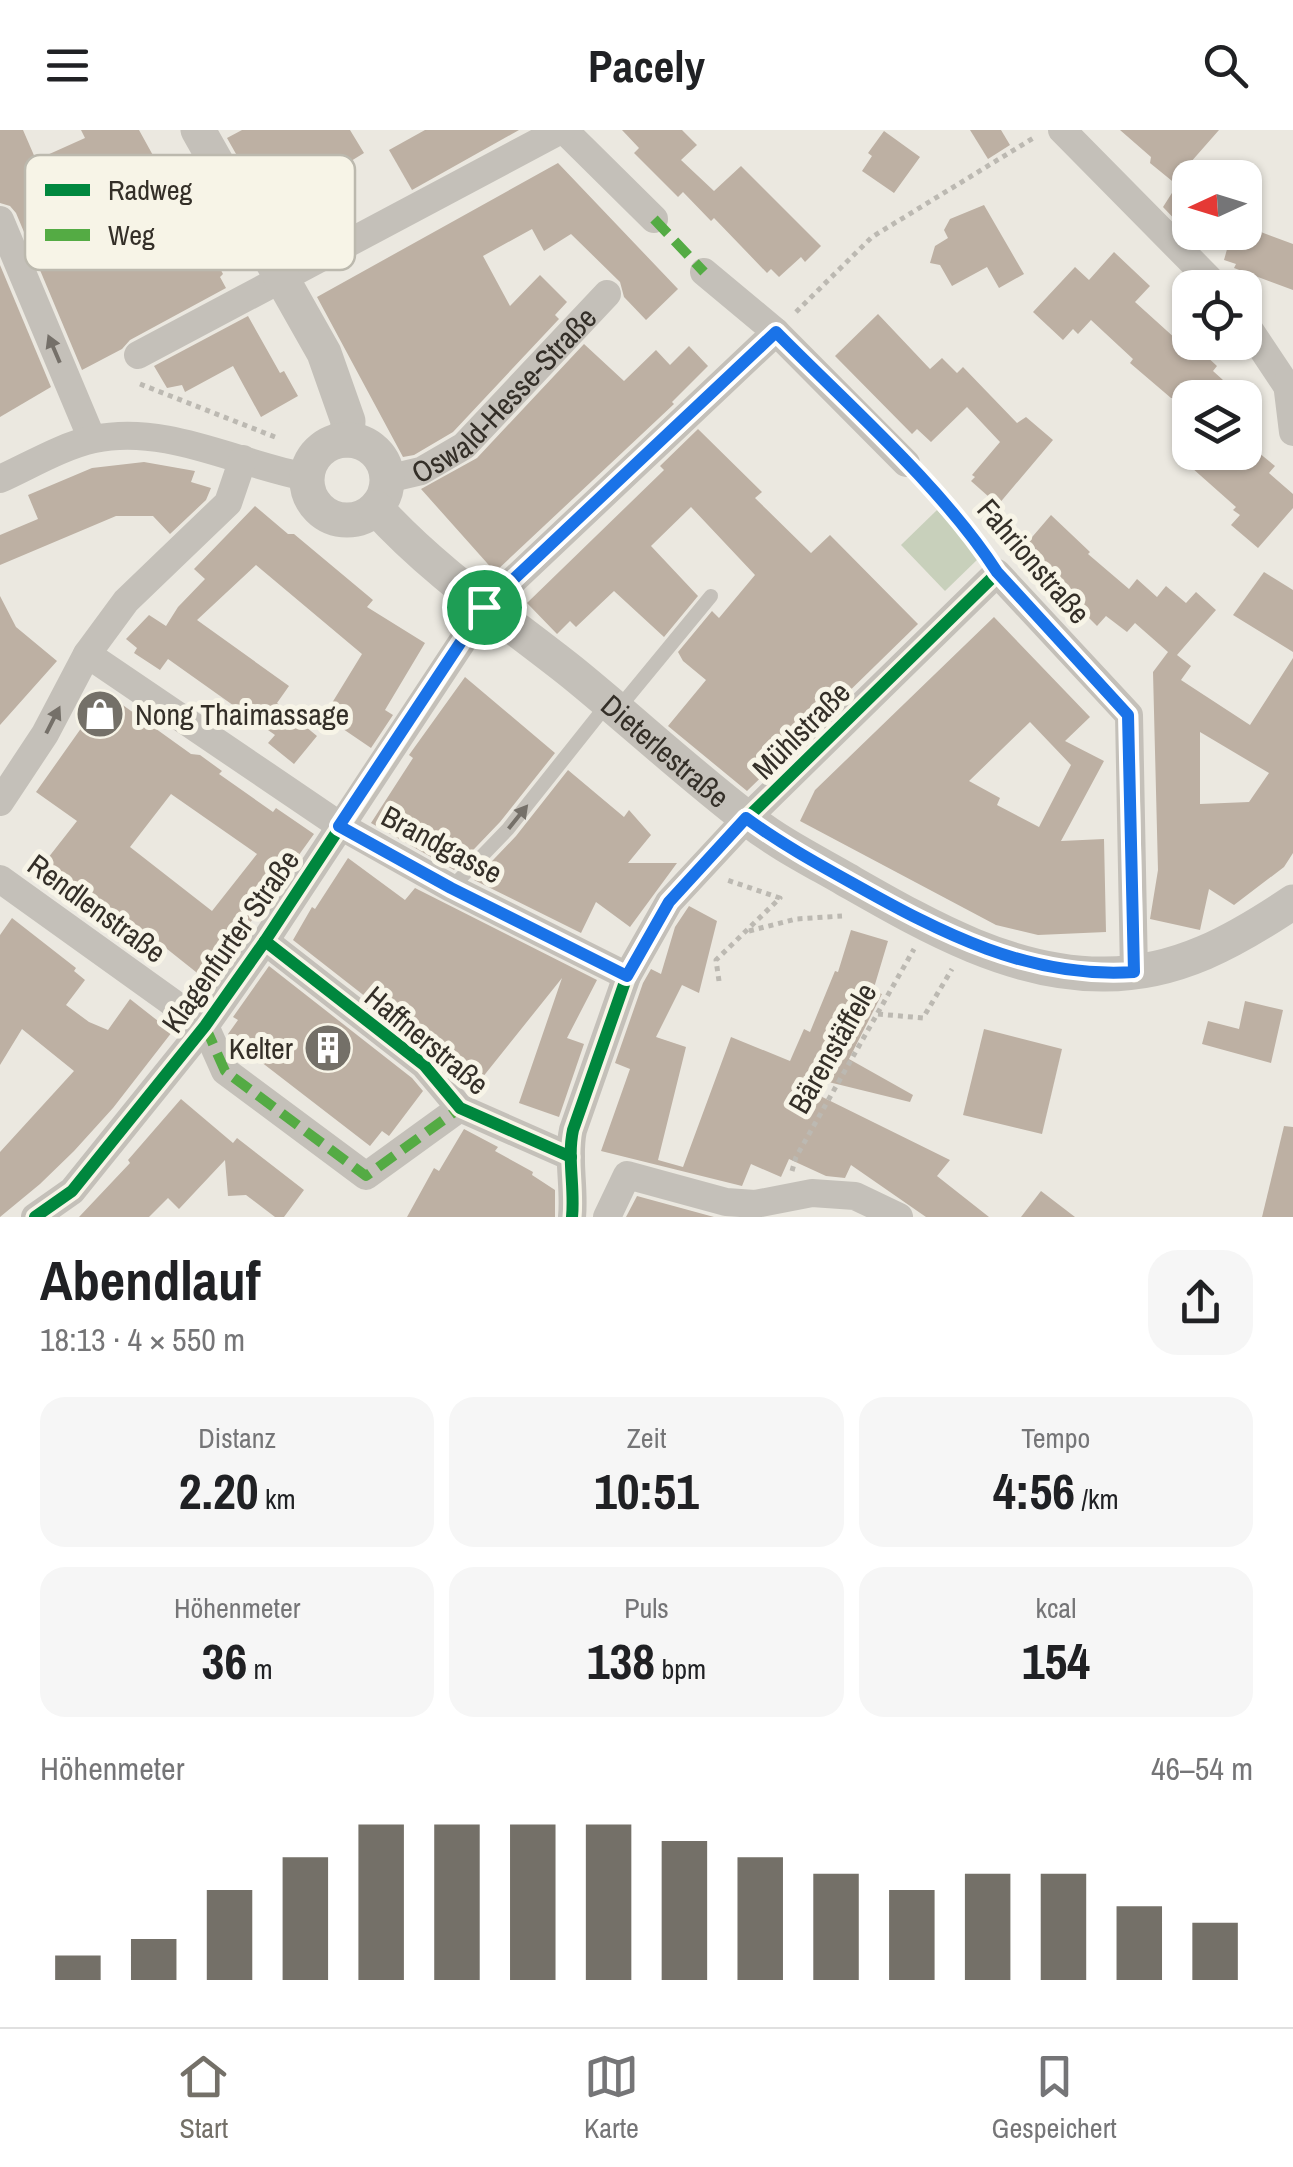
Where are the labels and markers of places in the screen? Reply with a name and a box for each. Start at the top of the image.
pin [442,565,527,650]
shop icon: Nong Thaimassage [74,688,126,740]
place label: Nong Thaimassage [135,694,349,734]
building icon: Kelter [302,1022,354,1074]
place label: Kelter [229,1028,294,1068]

